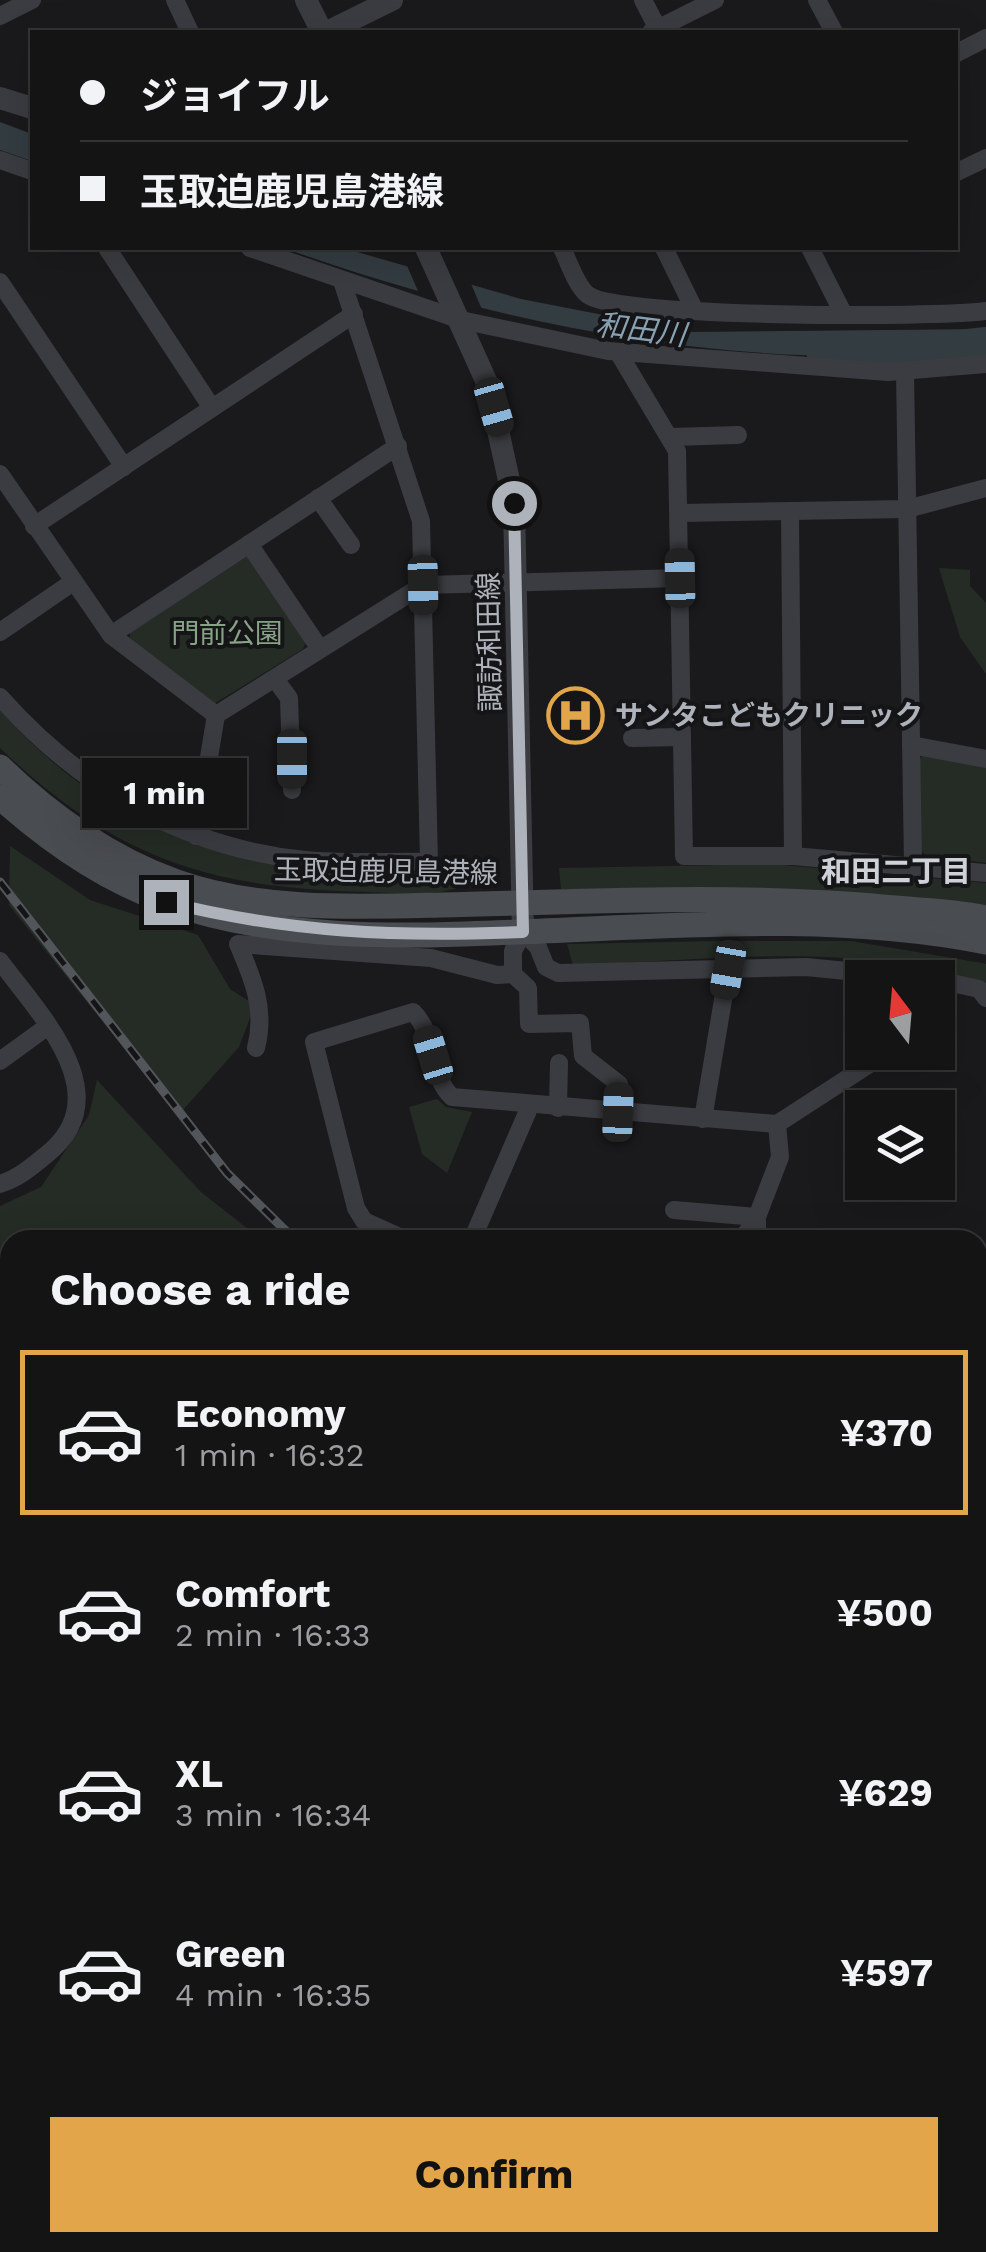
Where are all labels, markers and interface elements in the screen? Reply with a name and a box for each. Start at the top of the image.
text: ジョイフル [140,74,330,118]
text: 玉取迫鹿児島港線 [140,170,444,214]
water label: 和田川 [594,307,691,353]
car [471,374,517,440]
route start [492,481,537,526]
car [664,548,696,608]
car [407,555,439,615]
street label: 諏訪和田線 [472,572,507,712]
park label: 門前公園 [171,617,283,650]
hospital icon: サンタこどもクリニック [546,685,606,745]
place label: サンタこどもクリニック [615,699,923,732]
car [277,729,307,789]
callout: 1 min [84,757,248,827]
text: 1 min [123,774,206,812]
street label: 玉取迫鹿児島港線 [274,853,498,890]
district label: 和田二丁目 [821,854,971,889]
route end [144,880,189,925]
car [708,938,748,1002]
north arrow [845,960,955,1070]
map controls [845,960,955,1200]
car [410,1022,456,1088]
car [602,1081,634,1143]
button: layers [845,1090,955,1200]
text: Choose a ride [50,1263,350,1316]
icon: car [55,1388,145,1478]
text: Economy [175,1392,346,1436]
text: ¥370 [840,1411,933,1455]
text: 1 min · 16:32 [175,1436,364,1474]
icon: car [55,1568,145,1658]
text: Comfort [175,1572,330,1616]
text: ¥500 [837,1591,933,1635]
text: 2 min · 16:33 [175,1616,371,1654]
icon: car [55,1748,145,1838]
text: XL [175,1752,223,1796]
text: ¥629 [838,1771,933,1815]
text: 3 min · 16:34 [175,1796,371,1834]
icon: car [55,1928,145,2018]
text: Green [175,1932,286,1976]
text: ¥597 [840,1951,933,1995]
text: 4 min · 16:35 [175,1976,371,2014]
button: Confirm [50,2117,938,2232]

